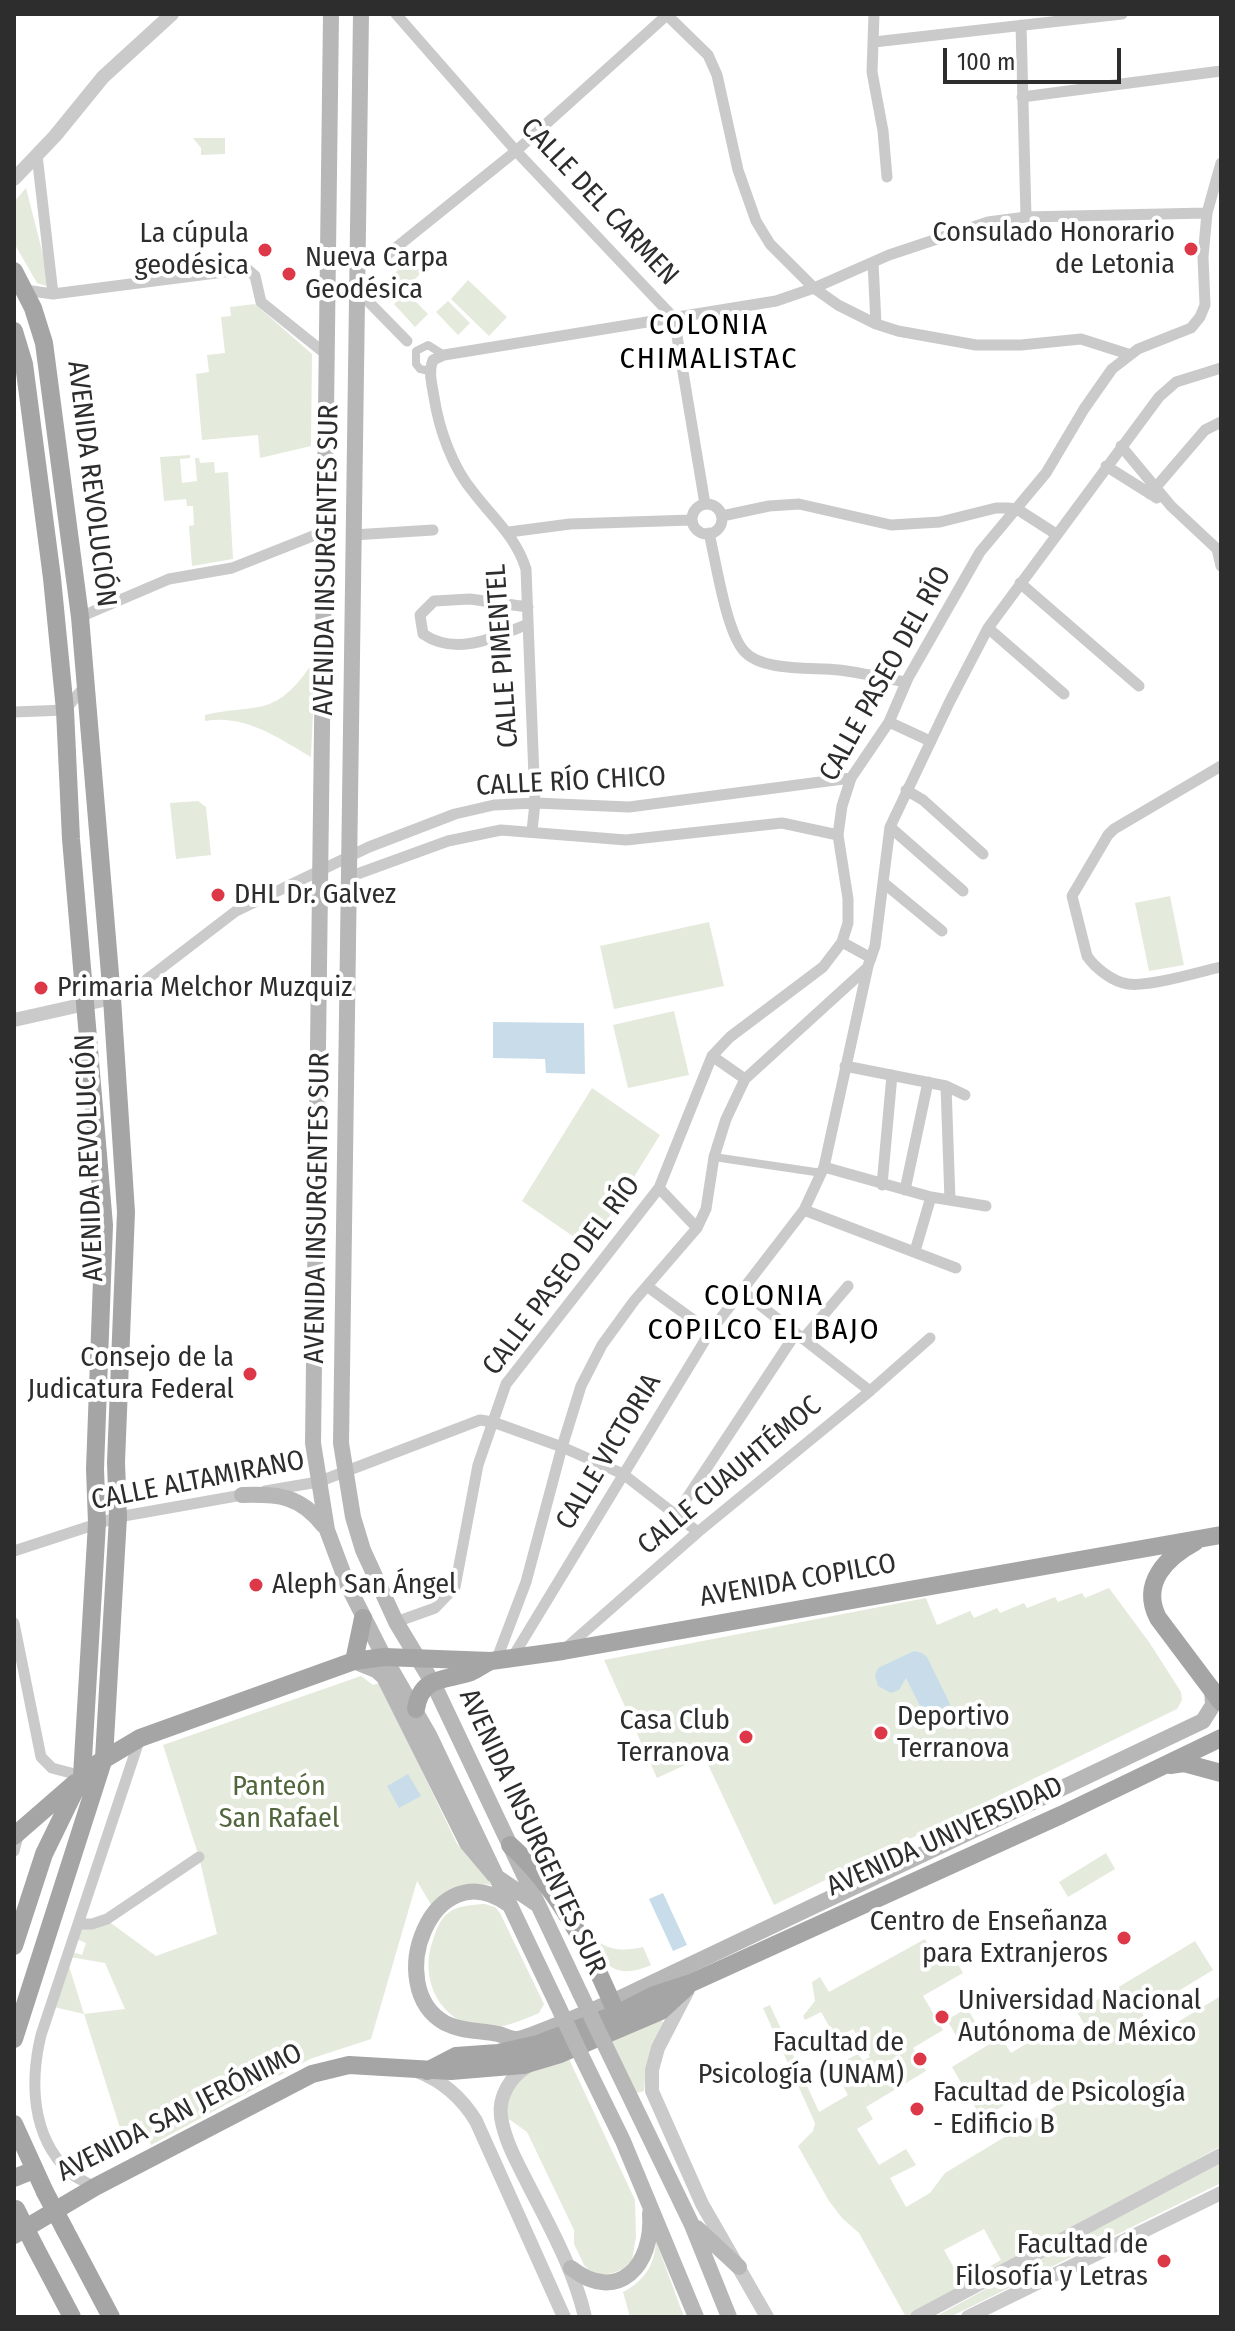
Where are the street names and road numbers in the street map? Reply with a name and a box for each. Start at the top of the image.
street label: CALLE DEL CARMEN [513,112,685,292]
street label: AVENIDA REVOLUCIÓN [59,359,123,609]
street label: AVENIDA INSURGENTES SUR [307,404,347,716]
street label: CALLE PASEO DEL RÍO [813,561,959,787]
street label: CALLE PIMENTEL [480,563,526,749]
street label: CALLE RÍO CHICO [475,760,667,804]
street label: AVENIDA REVOLUCIÓN [69,1034,111,1282]
street label: AVENIDA INSURGENTES SUR [298,1052,338,1364]
street label: CALLE PASEO DEL RÍO [476,1170,648,1382]
street label: CALLE VICTORIA [549,1368,669,1536]
street label: CALLE CUAUHTÉMOC [631,1390,829,1562]
street label: CALLE ALTAMIRANO [89,1444,307,1518]
street label: AVENIDA COPILCO [697,1547,899,1615]
street label: AVENIDA INSURGENTES SUR [451,1684,613,1980]
street label: AVENIDA UNIVERSIDAD [822,1770,1068,1904]
street label: AVENIDA SAN JERÓNIMO [52,2037,308,2189]

